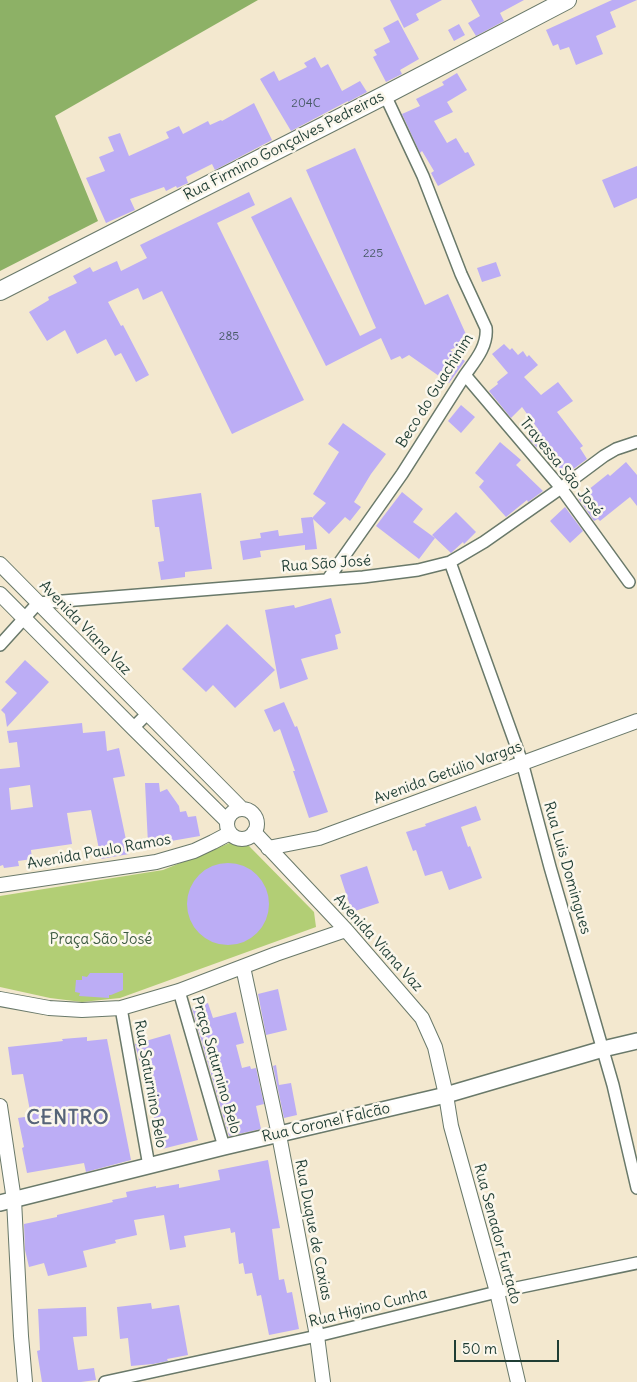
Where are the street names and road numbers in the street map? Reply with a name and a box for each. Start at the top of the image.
street label: Rua Firmino Gonçalves Pedreiras [181,87,387,205]
street label: Beco do Guachinim [393,331,477,451]
street label: Travessa São José [516,414,606,520]
street label: Rua São José [280,552,372,576]
street label: Avenida Viana Vaz [35,577,135,679]
street label: Avenida Getúlio Vargas [371,738,525,808]
street label: Rua Luis Domingues [539,800,595,936]
street label: Avenida Paulo Ramos [26,830,172,874]
street label: Avenida Viana Vaz [330,891,426,995]
street label: Praça Saturnino Belo [188,994,244,1136]
street label: Rua Saturnino Belo [130,1019,170,1149]
street label: Rua Coronel Falcão [260,1100,392,1146]
street label: Rua Duque de Caxias [291,1158,335,1302]
street label: Rua Senador Furtado [470,1162,524,1306]
street label: Rua Higino Cunha [307,1285,429,1331]

